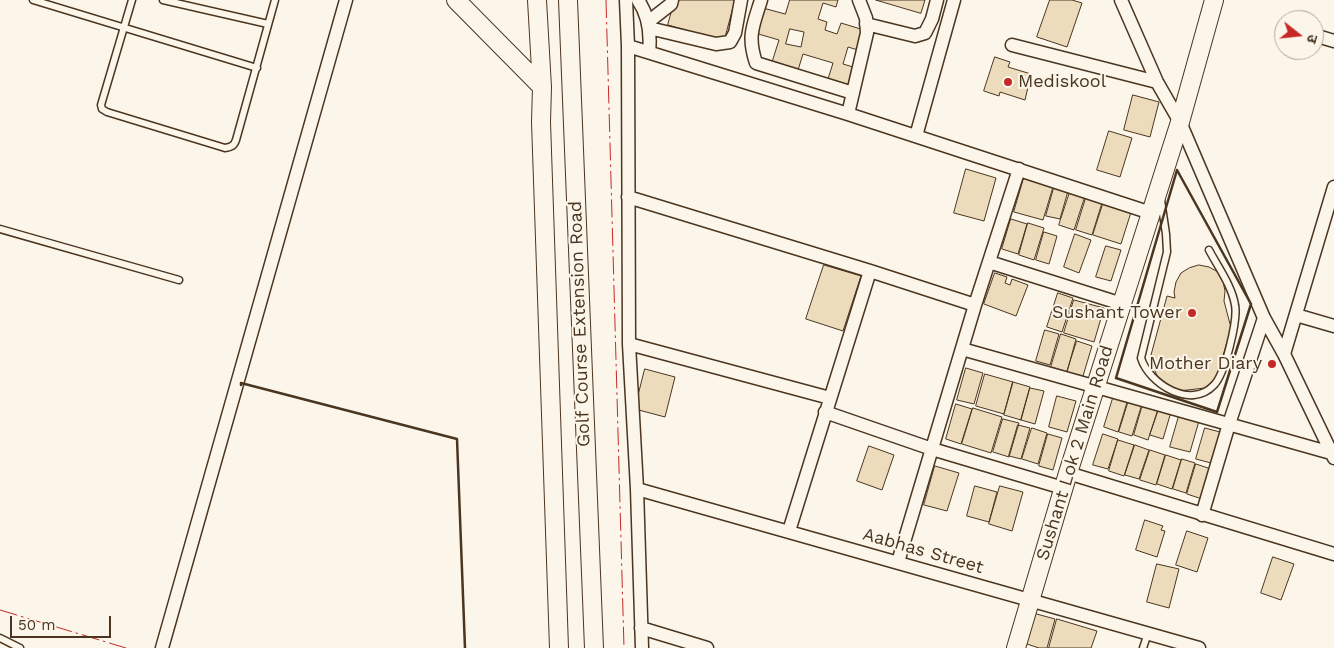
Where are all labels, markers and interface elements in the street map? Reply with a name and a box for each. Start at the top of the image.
north arrow [1274,10,1324,60]
text: उ [1304,33,1321,45]
place label: Mediskool [1018,71,1106,93]
marker: Mediskool [1002,76,1014,88]
street label: Golf Course Extension Road [565,201,595,447]
place label: Sushant Tower [1052,302,1182,324]
marker: Sushant Tower [1186,307,1198,319]
street label: Sushant Lok 2 Main Road [1032,343,1118,563]
place label: Mother Diary [1149,353,1262,375]
marker: Mother Diary [1266,358,1278,370]
street label: Aabhas Street [860,523,986,579]
scale bar [12,606,114,638]
text: 50 m [18,616,55,634]

